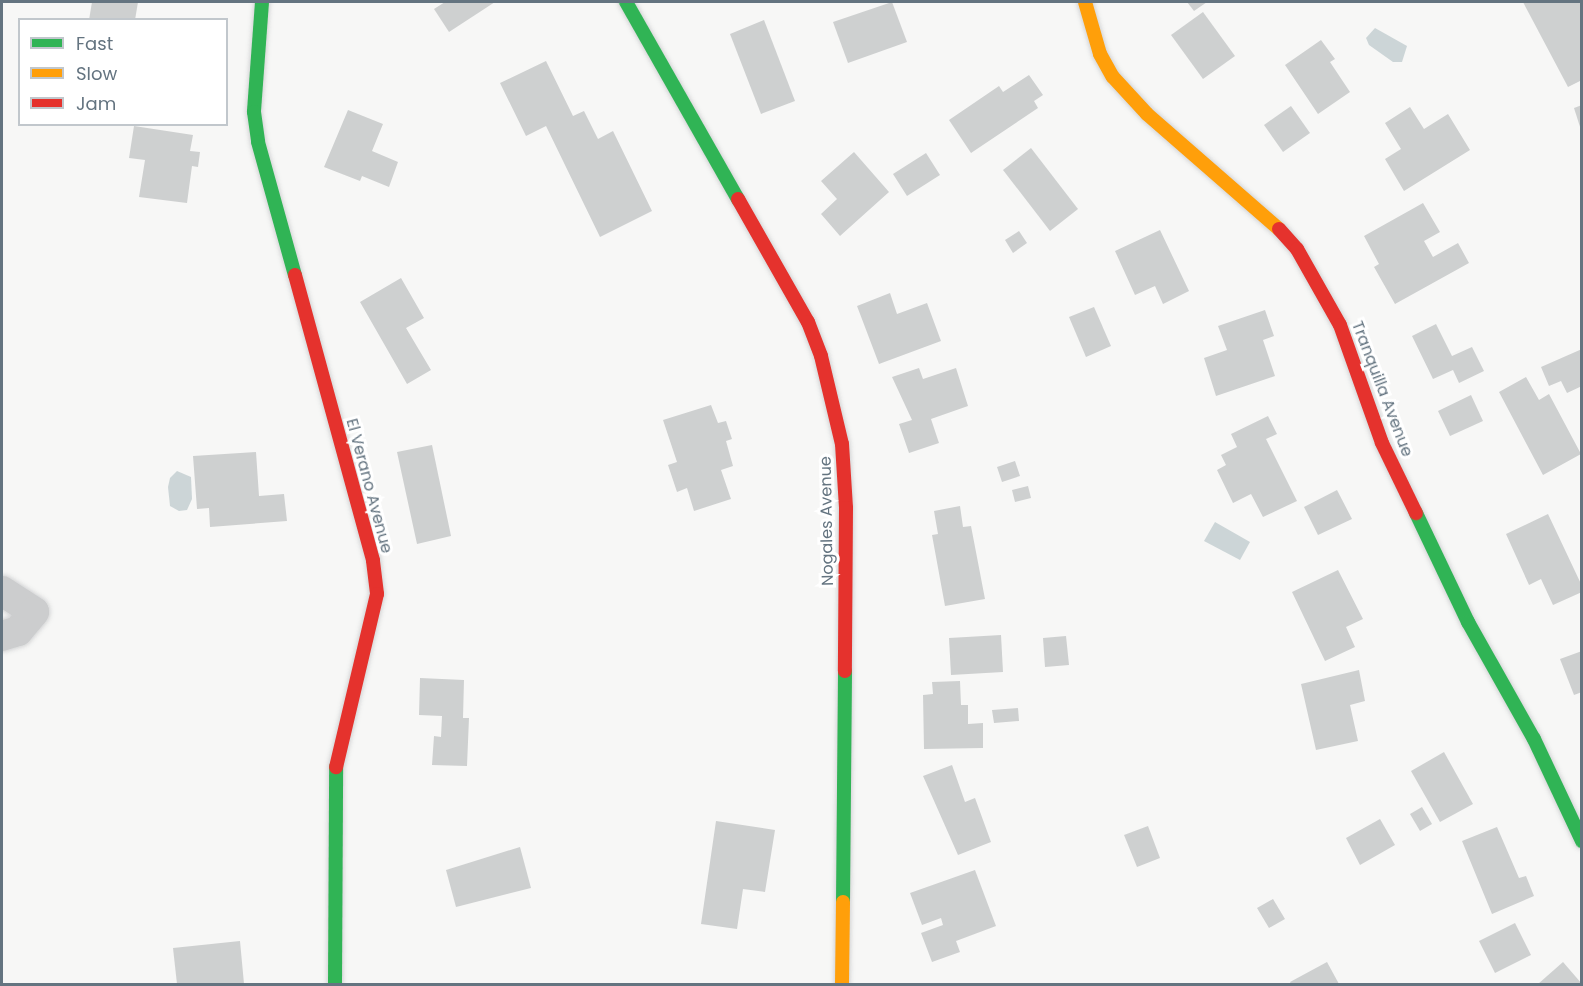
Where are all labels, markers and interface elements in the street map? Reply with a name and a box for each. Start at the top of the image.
legend [18,18,228,126]
text: Fast [76,31,113,56]
text: Slow [76,61,117,86]
text: Jam [76,91,116,116]
street label: Tranquilla Avenue [1347,318,1417,460]
street label: El Verano Avenue [342,416,396,556]
street label: Nogales Avenue [816,456,838,586]

